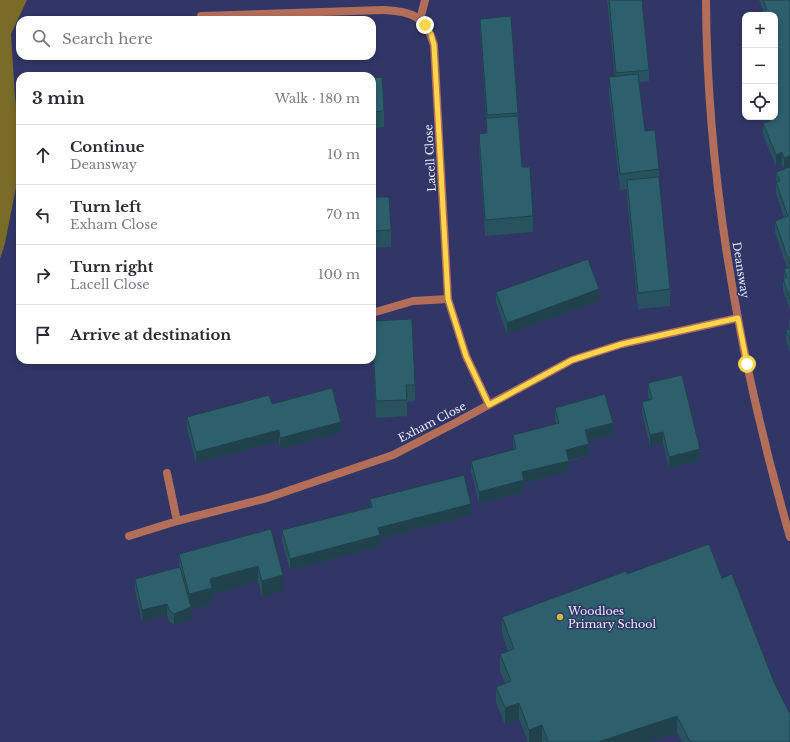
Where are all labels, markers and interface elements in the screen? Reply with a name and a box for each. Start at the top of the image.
map controls [742,12,778,120]
button: + [742,12,778,48]
search box [16,16,376,60]
route end [416,16,434,34]
icon: search [30,27,52,49]
text: Search here [62,29,153,48]
button: − [742,48,778,84]
button: locate [742,84,778,120]
text: 3 min [32,88,85,109]
text: Walk · 180 m [275,90,360,107]
street label: Lacell Close [421,124,439,192]
text: Continue [70,137,145,156]
icon: ahead [32,144,54,166]
text: 10 m [327,146,360,163]
text: Deansway [70,156,137,173]
text: Turn left [70,197,141,216]
icon: left [32,204,54,226]
text: 70 m [327,206,360,223]
text: Exham Close [70,216,158,233]
street label: Deansway [730,241,752,299]
text: Turn right [70,257,153,276]
icon: right [32,264,54,286]
text: 100 m [318,266,360,283]
text: Lacell Close [70,276,150,293]
icon: arrive [32,324,54,346]
text: Arrive at destination [70,325,231,344]
route start [738,355,756,373]
street label: Exham Close [396,399,468,445]
place label: Woodloes Primary School [567,604,657,631]
marker: Woodloes Primary School [555,612,565,622]

